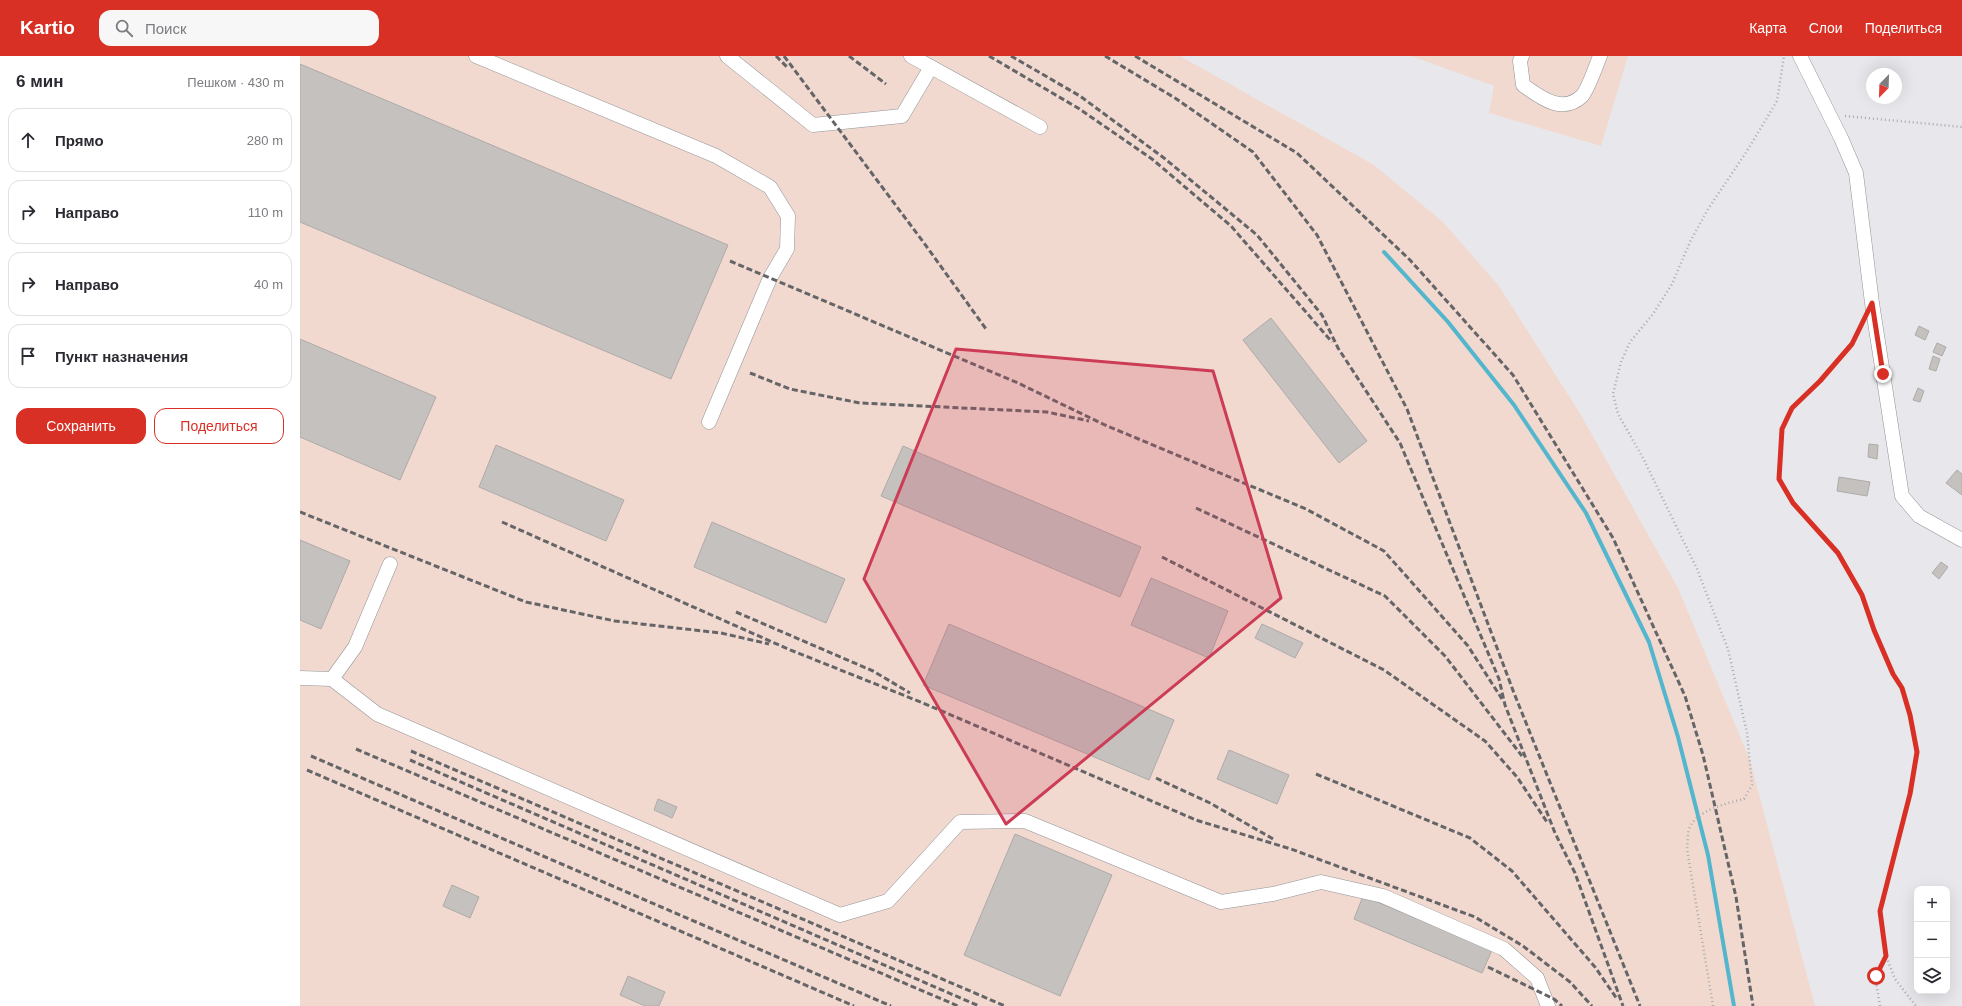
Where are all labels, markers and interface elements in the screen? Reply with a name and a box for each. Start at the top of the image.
search box [99,10,379,46]
text: Kartio [20,17,75,38]
icon: search [113,17,135,39]
text: Поиск [145,20,186,37]
text: Карта [1749,20,1787,36]
text: Слои [1809,20,1843,36]
text: Поделиться [1865,20,1942,36]
north arrow [1866,68,1902,104]
text: 6 мин [16,72,63,91]
text: Пешком · 430 m [187,75,284,90]
icon: ahead [17,129,39,151]
text: Прямо [55,132,104,149]
text: 280 m [247,133,283,148]
icon: right [17,201,39,223]
text: Направо [55,204,119,221]
text: 110 m [248,205,283,220]
icon: right [17,273,39,295]
text: Направо [55,276,119,293]
text: 40 m [254,277,283,292]
icon: arrive [17,345,39,367]
text: Пункт назначения [55,348,188,365]
route end [1874,365,1892,383]
button: Сохранить [16,408,146,444]
button: Поделиться [154,408,284,444]
map controls [1914,886,1950,994]
button: + [1914,886,1950,922]
button: − [1914,922,1950,958]
button: layers [1914,958,1950,994]
route start [1867,967,1885,985]

